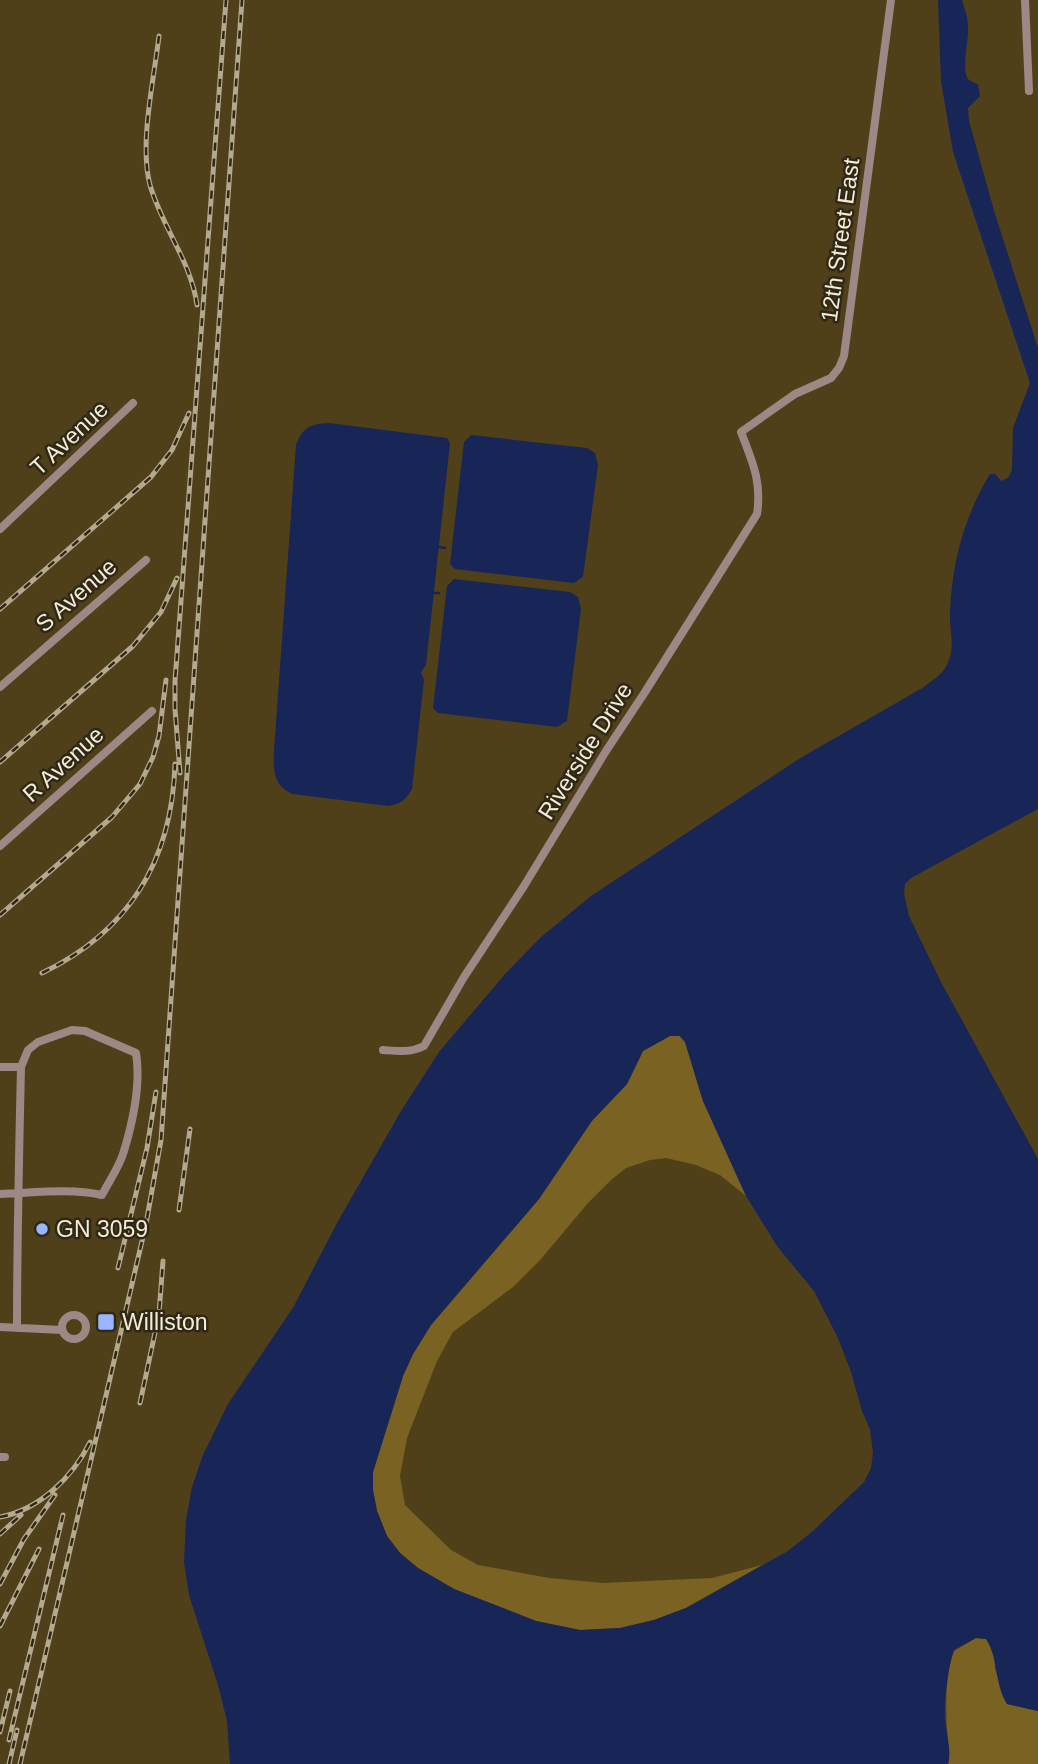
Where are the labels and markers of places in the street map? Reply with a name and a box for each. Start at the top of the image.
place label: GN 3059 [56,1216,148,1242]
marker: GN 3059 [34,1221,50,1237]
place label: Williston [122,1309,208,1335]
marker: Williston [96,1312,116,1332]

